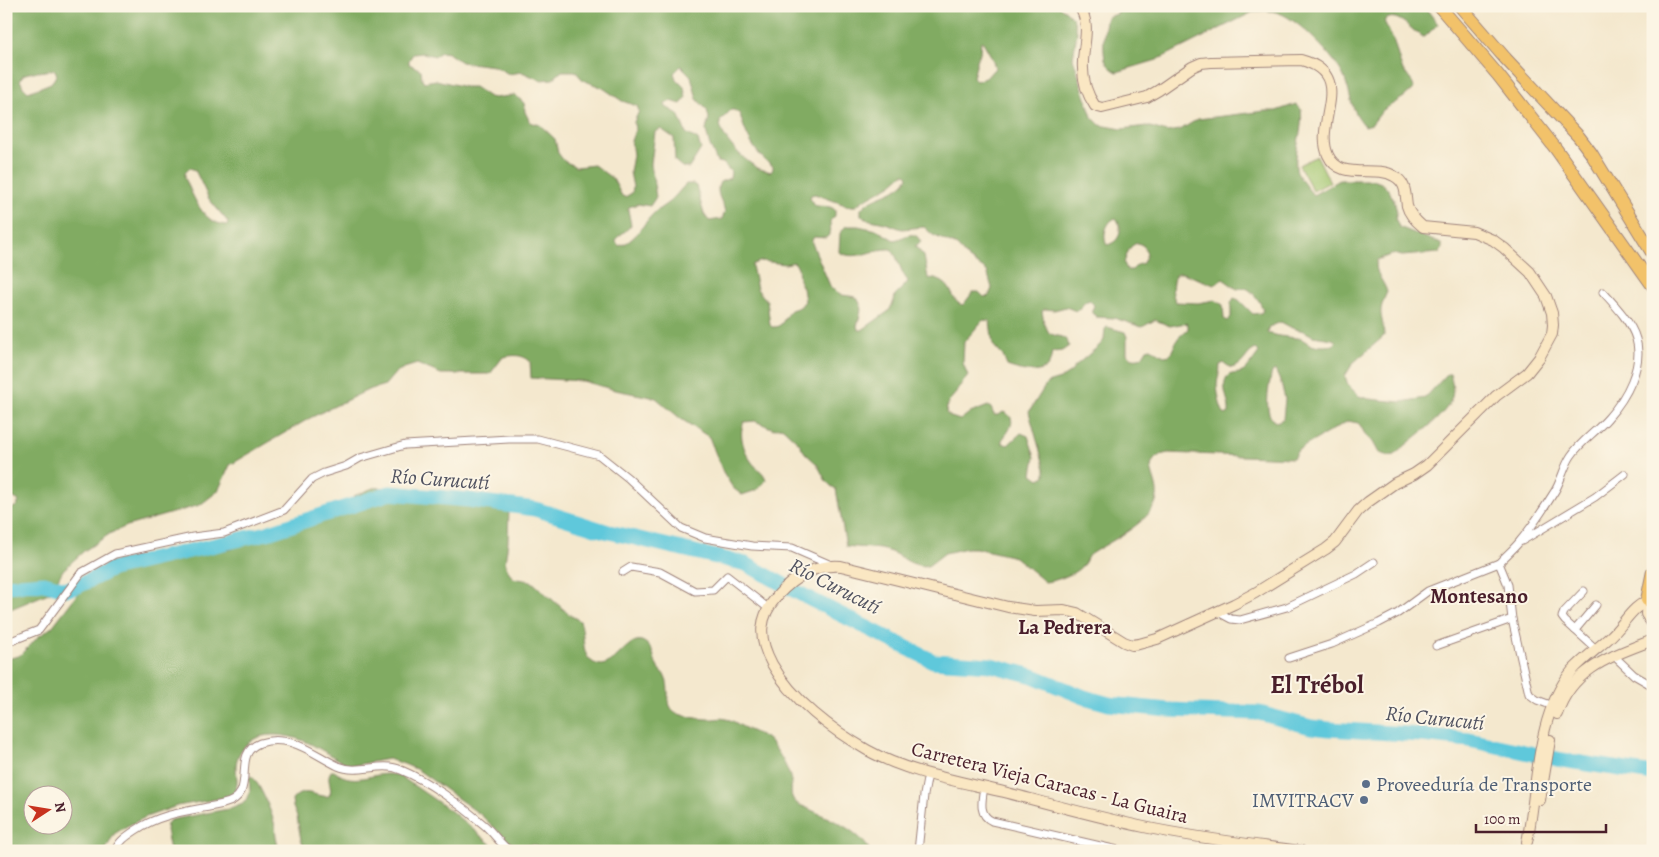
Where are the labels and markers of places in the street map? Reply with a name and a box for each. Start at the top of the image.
place label: Proveeduría de Transporte [1376,771,1592,798]
marker: Proveeduría de Transporte [1360,778,1372,790]
place label: IMVITRACV [1252,787,1355,814]
marker: IMVITRACV [1358,794,1370,806]

